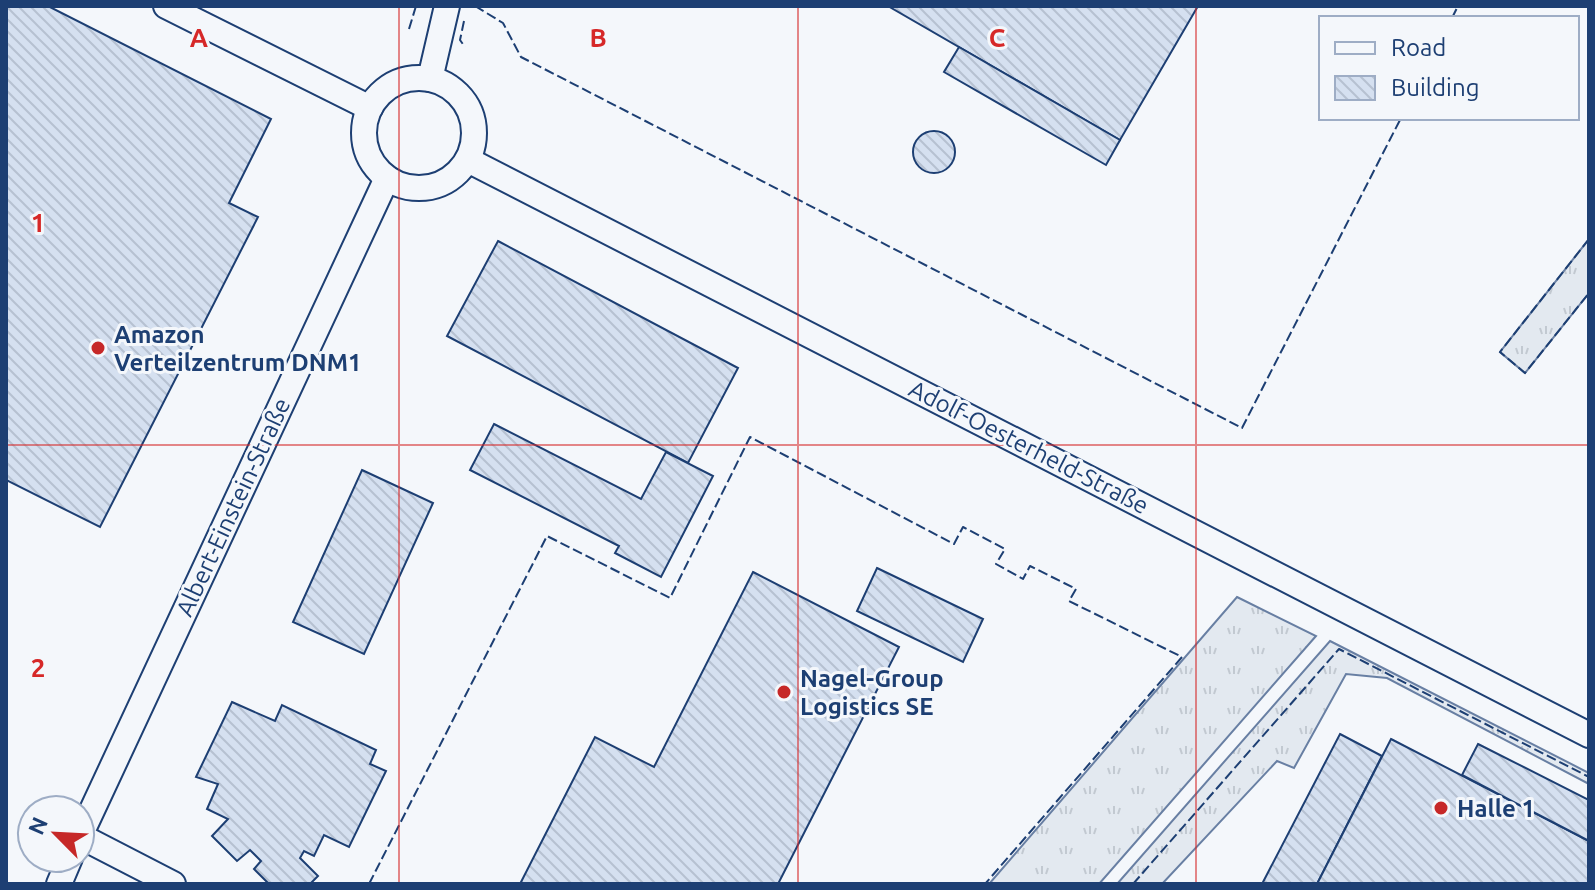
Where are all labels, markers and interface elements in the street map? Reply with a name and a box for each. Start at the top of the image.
legend [1319,16,1579,120]
text: A [190,23,209,52]
text: B [589,23,607,52]
text: C [989,23,1006,52]
text: Road [1391,34,1446,61]
text: Building [1391,74,1479,101]
text: 1 [31,208,45,237]
place label: Amazon Verteilzentrum DNM1 [114,321,362,376]
marker: Amazon Verteilzentrum DNM1 [89,339,107,357]
street label: Adolf-Oesterheld-Straße [905,375,1153,519]
street label: Albert-Einstein-Straße [171,394,295,620]
text: 2 [31,653,45,682]
place label: Nagel-Group Logistics SE [800,665,944,720]
marker: Nagel-Group Logistics SE [775,683,793,701]
north arrow [16,794,96,874]
place label: Halle 1 [1457,795,1535,822]
marker: Halle 1 [1432,799,1450,817]
text: N [23,813,52,838]

